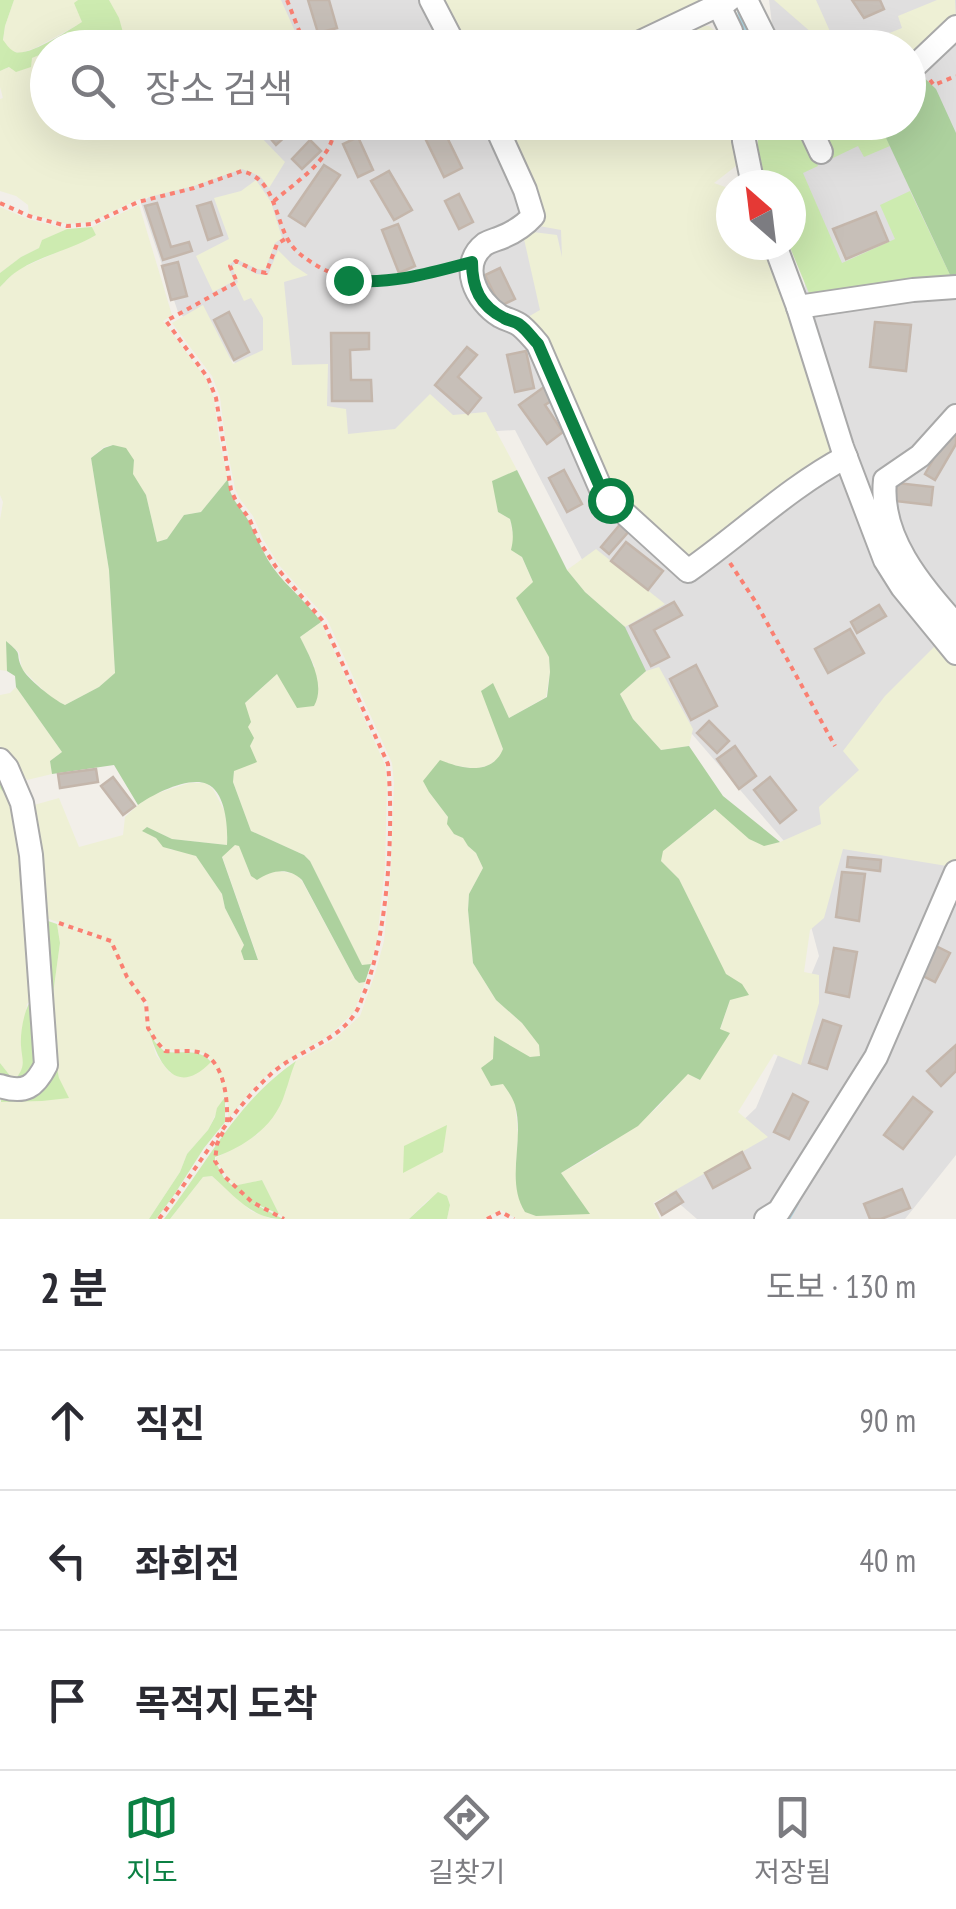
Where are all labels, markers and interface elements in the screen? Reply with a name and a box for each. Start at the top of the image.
search box [30,30,926,140]
icon: search [65,58,120,113]
text: 장소 검색 [145,63,293,112]
north arrow [716,170,806,260]
route end [326,258,372,304]
route start [588,478,634,524]
text: 2 분 [40,1260,107,1315]
text: 도보 · 130 m [766,1265,916,1307]
icon: ahead [40,1393,95,1448]
text: 직진 [135,1398,205,1447]
text: 90 m [860,1399,916,1441]
icon: left [40,1533,95,1588]
text: 좌회전 [135,1538,240,1587]
text: 40 m [860,1539,916,1581]
icon: arrive [40,1673,95,1728]
text: 목적지 도착 [135,1678,318,1727]
tab: 지도 [124,1790,179,1890]
tab: 길찾기 [428,1790,506,1890]
tab: 저장됨 [754,1790,832,1890]

